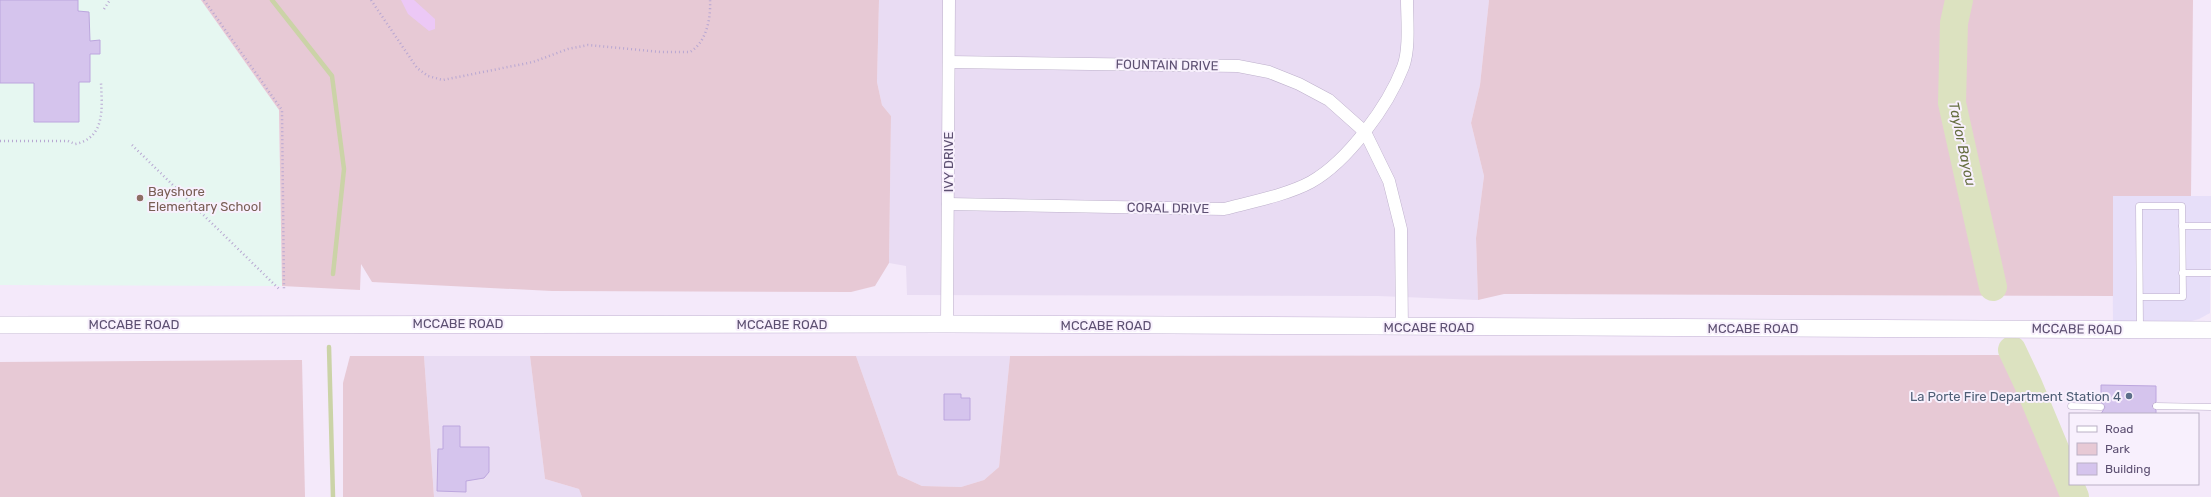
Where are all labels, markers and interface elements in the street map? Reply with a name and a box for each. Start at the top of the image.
street label: FOUNTAIN DRIVE [1115,57,1219,73]
water label: Taylor Bayou [1945,100,1979,188]
street label: IVY DRIVE [941,132,956,192]
place label: Bayshore Elementary School [148,184,261,214]
marker: Bayshore Elementary School [135,193,145,203]
street label: CORAL DRIVE [1127,200,1209,216]
street label: MCCABE ROAD [413,316,503,331]
street label: MCCABE ROAD [89,317,179,332]
street label: MCCABE ROAD [737,317,827,332]
street label: MCCABE ROAD [1061,318,1151,333]
street label: MCCABE ROAD [1384,320,1474,335]
street label: MCCABE ROAD [1708,321,1798,336]
street label: MCCABE ROAD [2031,321,2123,337]
place label: La Porte Fire Department Station 4 [1910,389,2121,404]
marker: La Porte Fire Department Station 4 [2124,391,2134,401]
legend [2069,413,2199,485]
text: Road [2105,422,2133,436]
text: Park [2105,442,2131,456]
text: Building [2105,462,2151,476]

